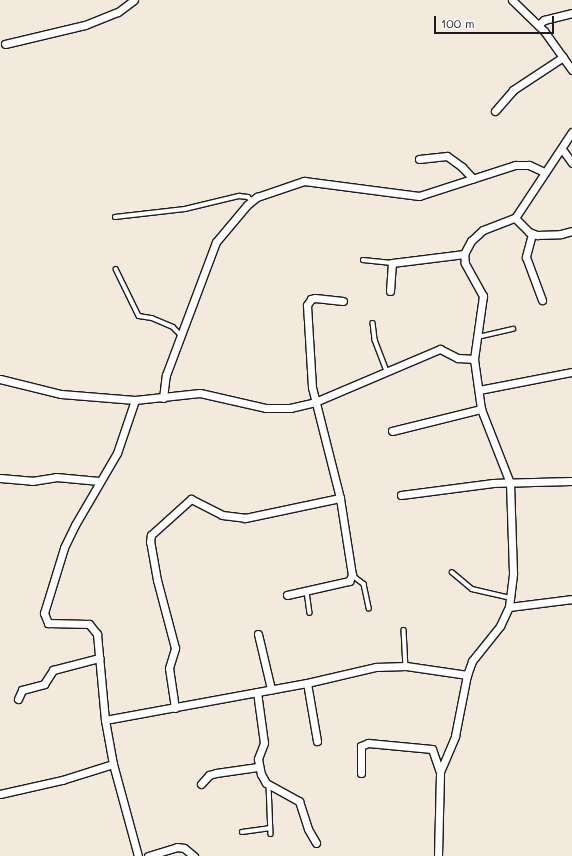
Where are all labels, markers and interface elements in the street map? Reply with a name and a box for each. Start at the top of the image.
scale bar [436,8,556,34]
text: 100 m [441,15,475,31]

